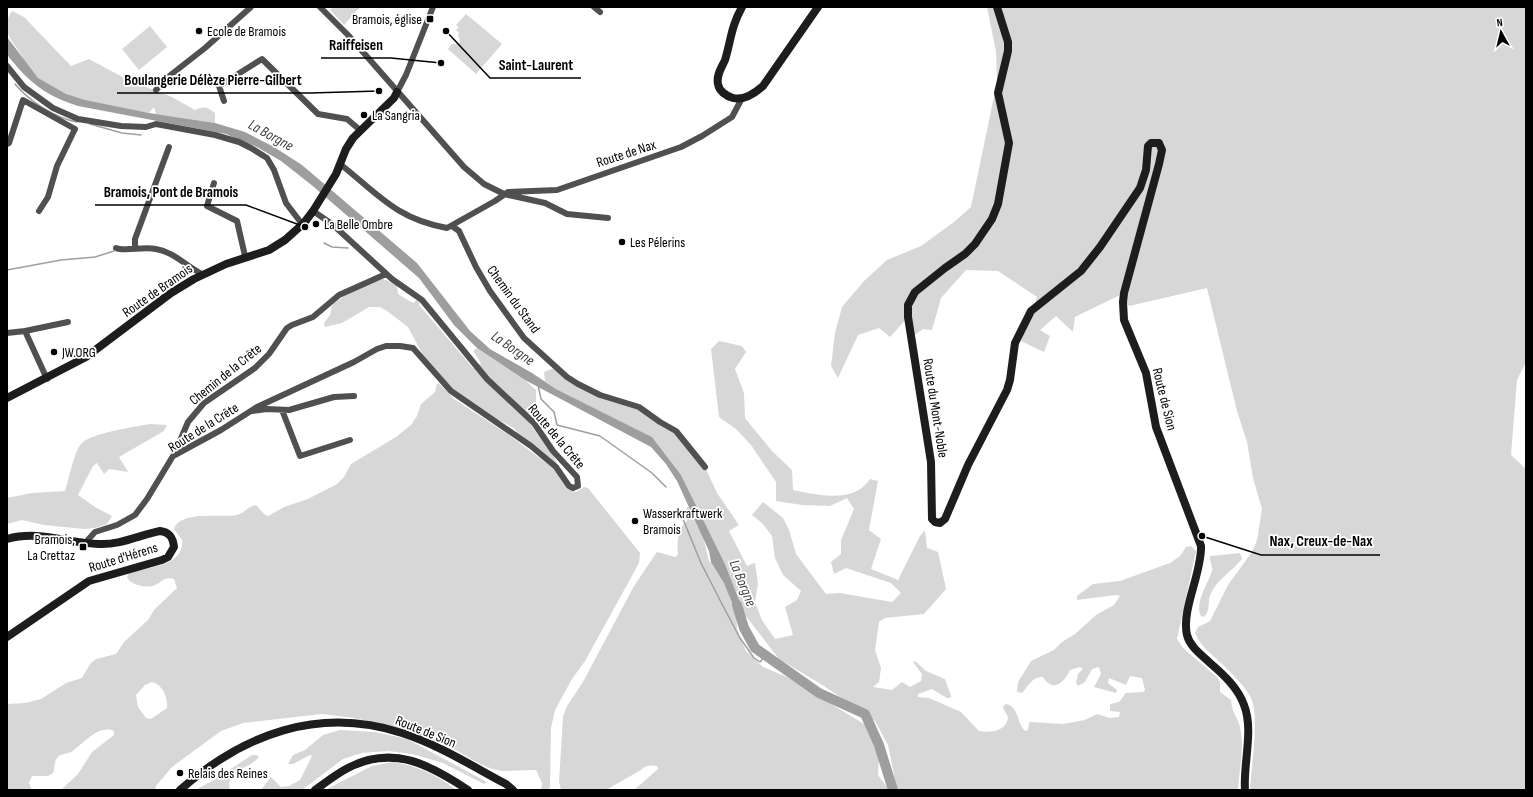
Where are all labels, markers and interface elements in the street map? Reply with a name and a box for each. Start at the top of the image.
place label: Bramois, église [352,11,422,28]
north arrow [1481,12,1521,52]
marker: Bramois, église [425,14,435,24]
text: N [1496,16,1504,29]
place label: Ecole de Bramois [207,23,286,40]
marker: Ecole de Bramois [194,26,204,36]
callout: Raiffeisen [321,31,391,58]
text: Raiffeisen [329,36,383,55]
callout: Saint-Laurent [490,51,581,78]
text: Saint-Laurent [499,56,573,75]
callout: Boulangerie Délèze Pierre-Gilbert [117,66,310,93]
text: Boulangerie Délèze Pierre-Gilbert [124,71,302,90]
place label: La Sangria [372,107,420,124]
marker: La Sangria [359,110,369,120]
water label: La Borgne [245,115,297,156]
street label: Route de Nax [594,136,659,171]
callout: Bramois, Pont de Bramois [95,178,246,205]
text: Bramois, Pont de Bramois [104,183,239,202]
place label: La Belle Ombre [324,216,393,233]
marker: La Belle Ombre [311,219,321,229]
place label: Les Pélerins [630,234,685,251]
marker: Les Pélerins [617,237,627,247]
street label: Route de Bramois [119,260,196,321]
street label: Chemin du Stand [483,262,544,337]
water label: La Borgne [487,327,538,370]
street label: Chemin de la Crête [186,340,265,409]
place label: JW.ORG [61,344,96,361]
marker: JW.ORG [49,347,59,357]
street label: Route du Mont-Noble [919,357,952,459]
street label: Route de Sion [1149,366,1181,432]
street label: Route de la Crête [165,399,242,456]
street label: Route de la Crête [524,400,589,472]
place label: Wasserkraftwerk Bramois [643,505,723,538]
marker: Wasserkraftwerk Bramois [630,516,640,526]
callout: Nax, Creux-de-Nax [1261,528,1380,555]
place label: Bramois, La Crettaz [27,531,75,564]
text: Nax, Creux-de-Nax [1270,532,1373,551]
street label: Route d'Hérens [87,539,160,576]
marker: Bramois, La Crettaz [78,542,88,552]
water label: La Borgne [725,557,760,609]
street label: Route de Sion [393,712,459,751]
place label: Relais des Reines [188,765,268,782]
marker: Relais des Reines [175,768,185,778]

